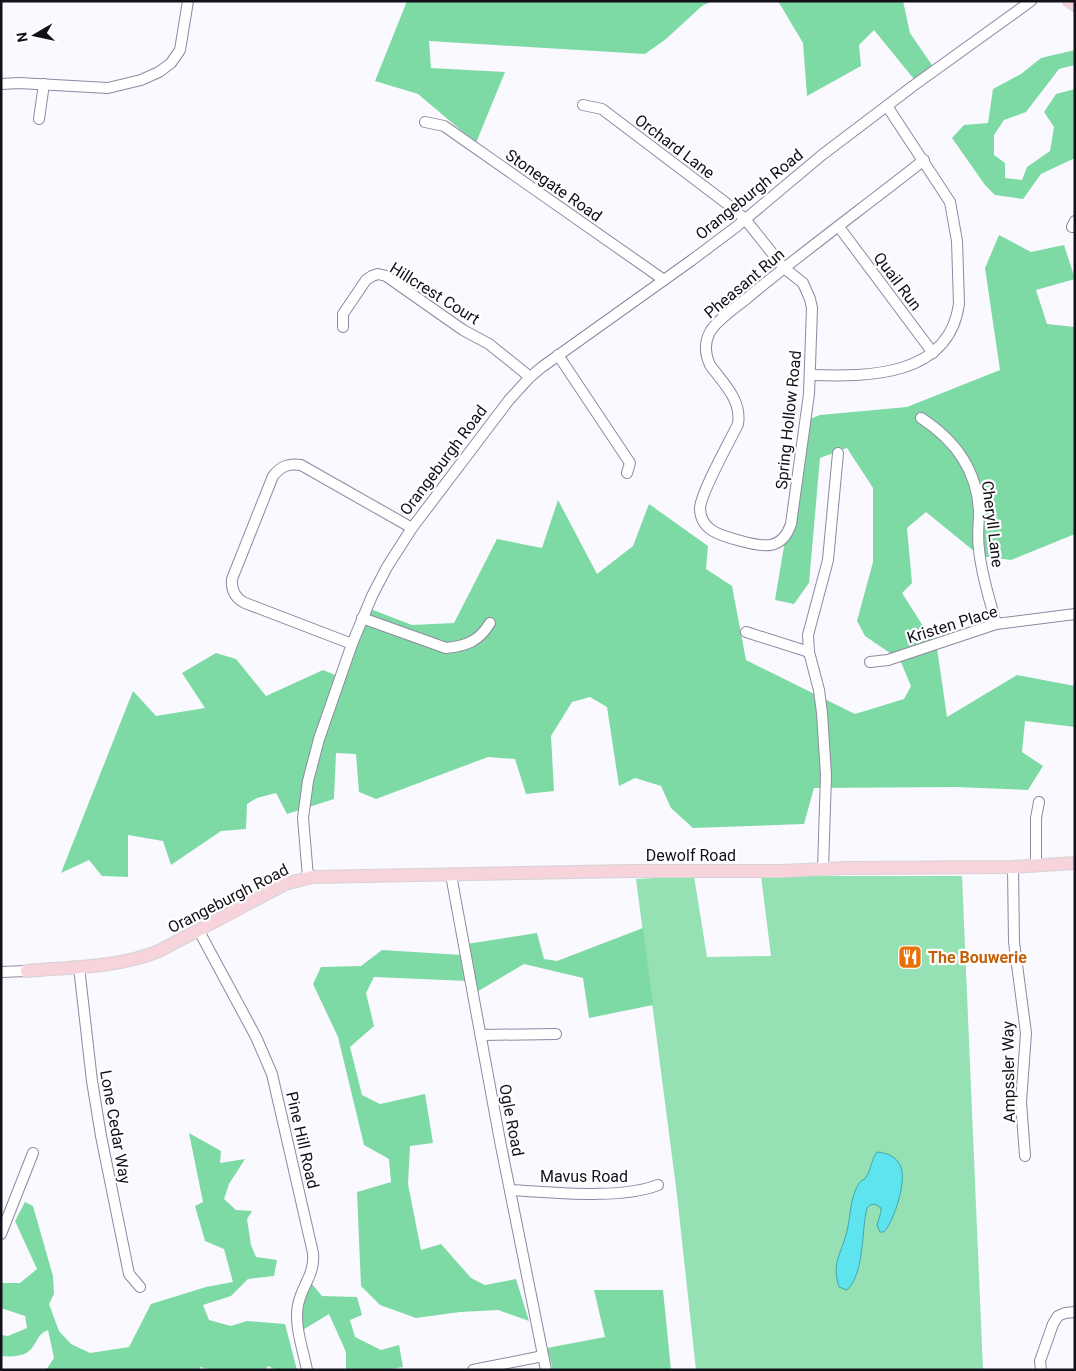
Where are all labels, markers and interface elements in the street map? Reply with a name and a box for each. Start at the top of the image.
north arrow [10,10,60,60]
text: N [13,31,31,43]
street label: Orchard Lane [631,110,718,183]
street label: Stonegate Road [502,145,605,226]
street label: Orangeburgh Road [692,145,807,244]
street label: Pheasant Run [700,244,788,322]
street label: Quail Run [870,249,926,314]
street label: Hillcrest Court [386,258,483,329]
street label: Spring Hollow Road [772,350,805,491]
street label: Orangeburgh Road [396,402,491,519]
street label: Cheryll Lane [978,480,1007,569]
street label: Kristen Place [905,602,1000,647]
street label: Dewolf Road [646,846,736,865]
street label: Orangeburgh Road [165,860,292,937]
restaurant icon: The Bouwerie [897,944,923,970]
place label: The Bouwerie [928,948,1027,967]
street label: Ampssler Way [998,1020,1019,1123]
street label: Lone Cedar Way [96,1069,135,1186]
street label: Ogle Road [495,1082,528,1158]
street label: Pine Hill Road [282,1090,323,1191]
street label: Mavus Road [540,1167,628,1186]

